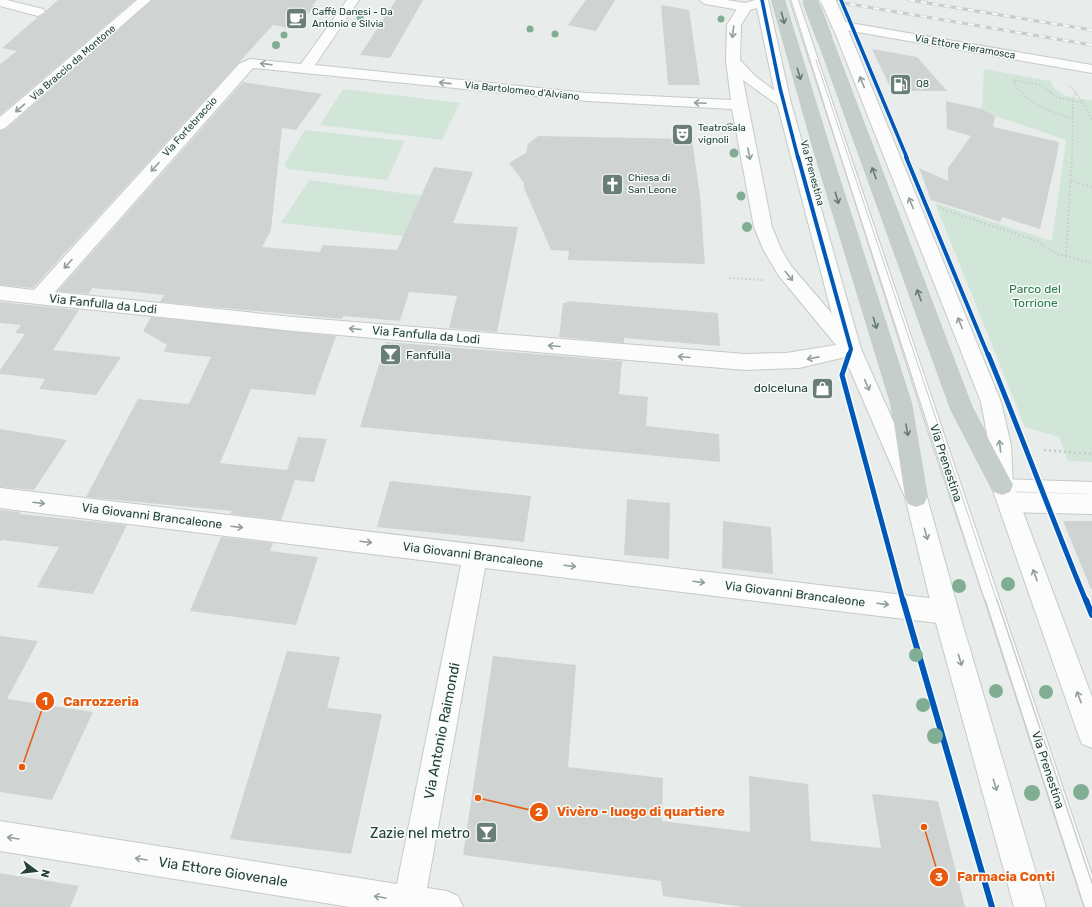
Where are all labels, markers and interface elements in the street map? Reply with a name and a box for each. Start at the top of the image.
cafe icon: Caffè Danesi - Da Antonio e Silvia [284,5,310,31]
place label: Caffè Danesi - Da Antonio e Silvia [312,6,393,30]
one-way arrow [780,12,787,25]
street label: Via Braccio da Montone [28,22,119,103]
one-way arrow [729,25,737,38]
street label: Via Ettore Fieramosca [914,32,1016,62]
one-way arrow [260,60,273,68]
one-way arrow [796,67,803,80]
fuel station icon: Q8 [887,71,913,97]
one-way arrow [858,77,865,89]
place label: Q8 [916,78,929,90]
one-way arrow [439,79,452,87]
street label: Via Bartolomeo d'Alviano [464,79,580,103]
street label: Via Fortebraccio [160,95,220,159]
one-way arrow [694,99,707,106]
one-way arrow [15,103,26,112]
theatre icon: Teatrosala vignoli [670,121,696,147]
place label: Teatrosala vignoli [698,122,746,146]
street label: Via Prenestina [797,139,827,207]
one-way arrow [745,147,753,160]
one-way arrow [150,162,159,172]
one-way arrow [870,167,878,179]
church icon: Chiesa di San Leone [599,171,625,197]
place label: Chiesa di San Leone [628,172,677,196]
one-way arrow [834,192,841,205]
one-way arrow [907,197,915,209]
one-way arrow [64,259,73,269]
one-way arrow [784,271,793,281]
park label: Parco del Torrione [1009,282,1061,310]
one-way arrow [915,289,923,301]
street label: Via Fanfulla da Lodi [48,291,158,317]
one-way arrow [872,316,879,329]
one-way arrow [956,317,964,329]
street label: Via Fanfulla da Lodi [371,323,481,347]
one-way arrow [349,326,362,333]
bar icon: Fanfulla [378,342,404,368]
one-way arrow [548,342,561,349]
place label: Fanfulla [406,348,451,362]
one-way arrow [678,353,691,360]
one-way arrow [807,355,820,363]
shop icon: dolceluna [810,375,836,401]
one-way arrow [864,379,871,391]
place label: dolceluna [754,381,808,395]
street label: Via Prenestina [927,422,965,504]
one-way arrow [903,423,911,436]
one-way arrow [996,440,1003,453]
one-way arrow [32,499,45,507]
street label: Via Giovanni Brancaleone [81,500,223,532]
one-way arrow [230,523,243,530]
one-way arrow [923,528,930,541]
one-way arrow [359,538,372,546]
street label: Via Giovanni Brancaleone [402,539,544,571]
one-way arrow [563,562,576,570]
one-way arrow [1031,568,1038,581]
one-way arrow [692,578,705,586]
street label: Via Giovanni Brancaleone [724,578,866,610]
one-way arrow [876,600,889,608]
one-way arrow [957,653,964,666]
street label: Via Antonio Raimondi [420,661,464,801]
callout: Carrozzeria [35,689,146,714]
one-way arrow [1075,691,1082,704]
text: 1 [42,694,48,708]
text: Carrozzeria [63,694,139,709]
street label: Via Prenestina [1029,729,1067,811]
one-way arrow [992,778,999,791]
callout: Vivèro - luogo di quartiere [529,799,733,824]
text: Vivèro - luogo di quartiere [557,804,725,819]
text: 2 [535,805,543,819]
bar icon: Zazie nel metro [473,820,499,846]
place label: Zazie nel metro [370,825,470,842]
one-way arrow [7,834,20,842]
north arrow [16,851,56,891]
street label: Via Ettore Giovenale [157,853,289,891]
one-way arrow [135,855,148,863]
callout: Farmacia Conti [929,864,1062,889]
text: N [38,868,52,879]
text: Farmacia Conti [957,869,1055,884]
text: 3 [935,870,943,884]
one-way arrow [374,893,387,901]

